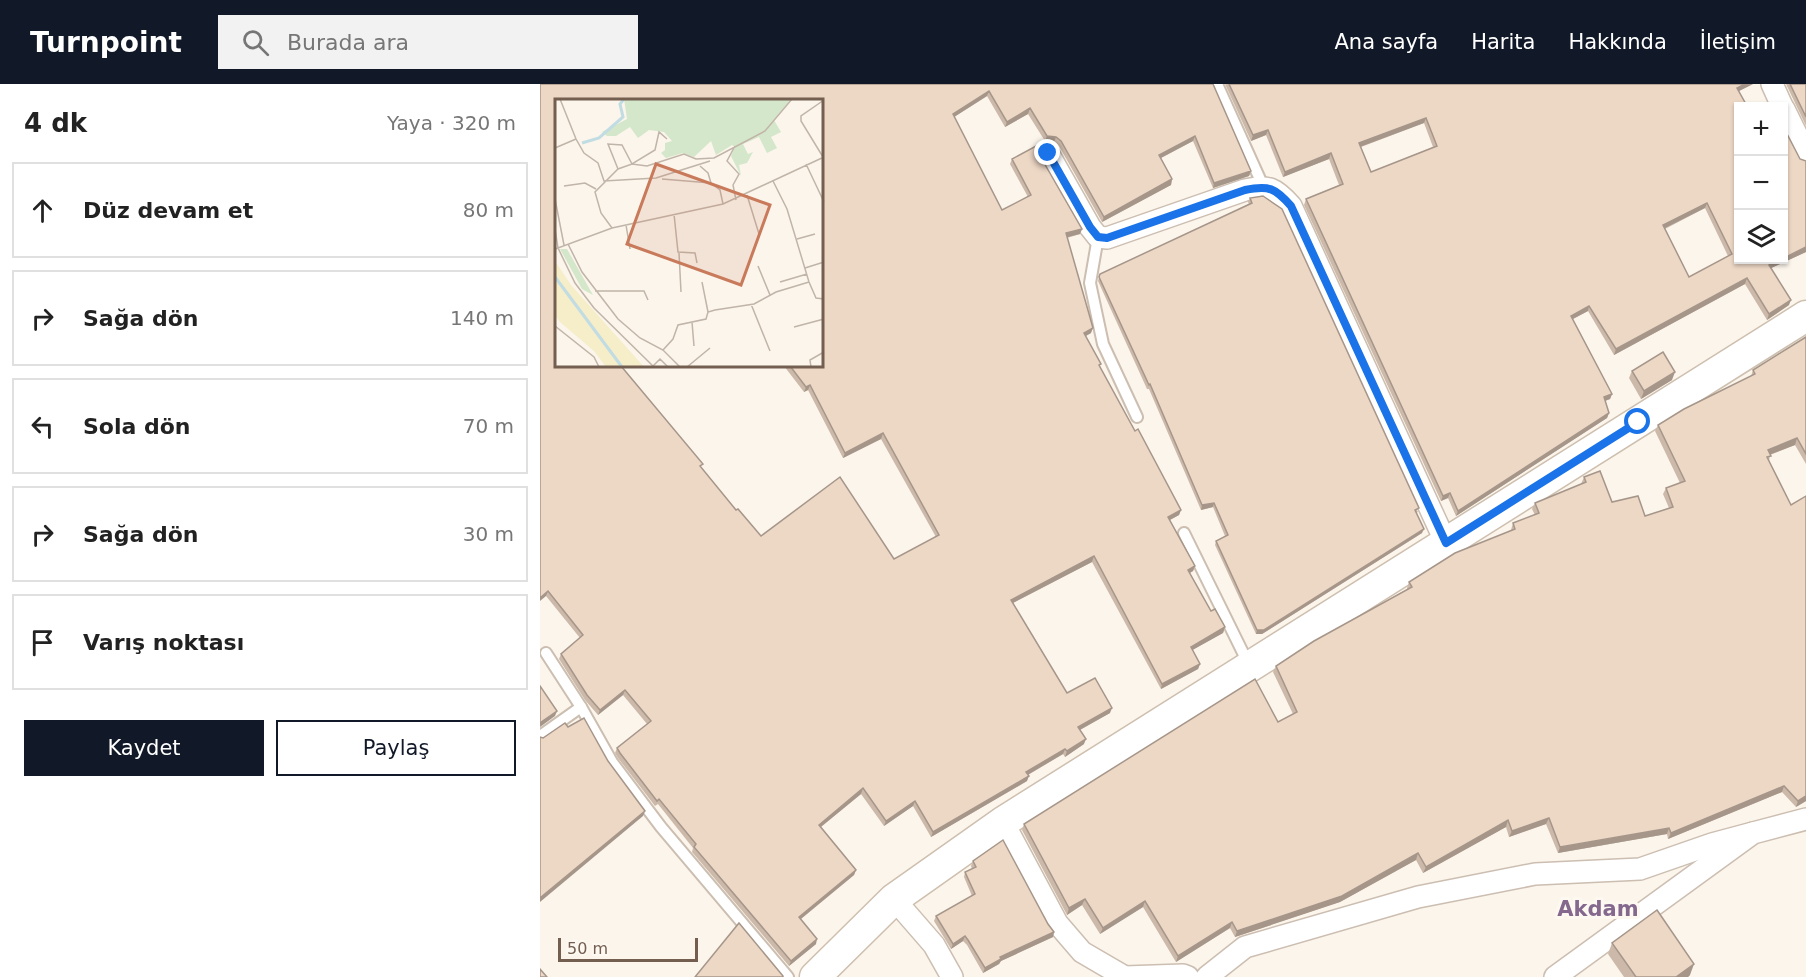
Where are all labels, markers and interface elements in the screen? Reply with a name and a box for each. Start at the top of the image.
search box [218,15,638,69]
text: Turnpoint [30,26,182,59]
icon: search [239,26,272,59]
text: Burada ara [287,30,409,55]
text: Ana sayfa [1334,30,1438,54]
text: Harita [1471,30,1535,54]
text: Hakkında [1568,30,1667,54]
text: İletişim [1700,30,1776,54]
inset map [555,99,824,368]
map controls [1734,102,1788,264]
button: + [1734,102,1788,156]
text: 4 dk [24,108,87,138]
text: Yaya · 320 m [387,111,516,135]
route end [1034,139,1060,165]
button: − [1734,156,1788,210]
icon: ahead [26,194,59,227]
text: Düz devam et [83,198,253,223]
text: 80 m [463,198,514,222]
button: layers [1734,210,1788,264]
icon: right [26,302,59,335]
text: Sağa dön [83,306,198,331]
text: 140 m [450,306,514,330]
route start [1624,408,1650,434]
icon: left [26,410,59,443]
text: Sola dön [83,414,191,439]
text: 70 m [463,414,514,438]
icon: right [26,518,59,551]
text: Sağa dön [83,522,198,547]
text: 30 m [463,522,514,546]
icon: arrive [26,626,59,659]
text: Varış noktası [83,630,244,655]
button: Kaydet [24,720,264,776]
button: Paylaş [276,720,516,776]
district label: Akdam [1557,897,1639,921]
scale bar [558,935,698,962]
text: 50 m [567,939,608,958]

